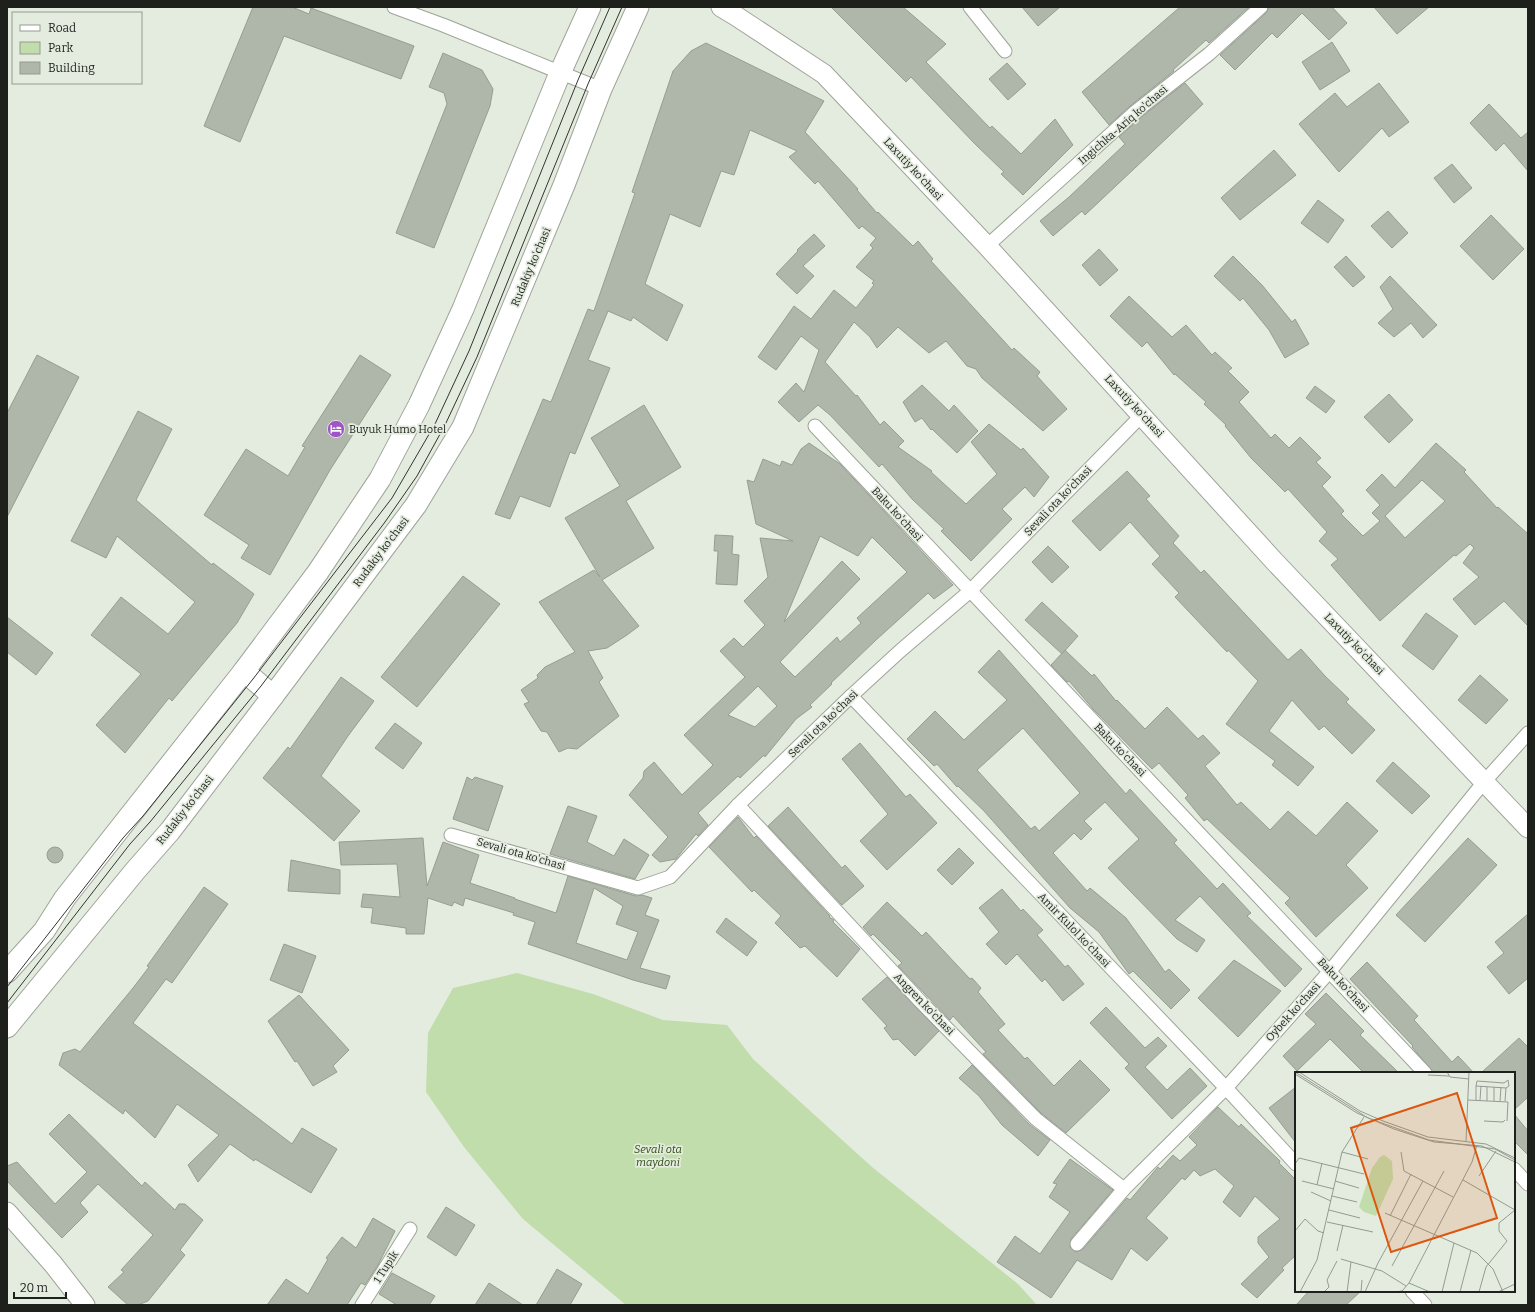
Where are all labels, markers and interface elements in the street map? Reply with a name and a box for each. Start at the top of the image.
legend [12,12,142,84]
text: Road [48,21,76,35]
text: Park [48,41,74,55]
text: Building [48,61,95,75]
street label: Ingichka-Ariq ko'chasi [1076,82,1171,167]
street label: Laxutiy ko'chasi [881,135,946,203]
street label: Rudakiy ko'chasi [509,225,554,308]
street label: Laxutiy ko'chasi [1102,372,1167,440]
hotel icon: Buyuk Humo Hotel [326,419,346,439]
place label: Buyuk Humo Hotel [349,423,446,436]
street label: Sevali ota ko'chasi [1021,463,1095,539]
street label: Baku ko'chasi [869,484,926,544]
street label: Rudakiy ko'chasi [350,514,412,590]
street label: Laxutiy ko'chasi [1321,610,1387,678]
street label: Sevali ota ko'chasi [785,687,861,761]
street label: Baku ko'chasi [1091,721,1149,780]
street label: Rudakiy ko'chasi [154,772,217,847]
street label: Sevali ota ko'chasi [475,835,568,873]
street label: Amir Kulol ko'chasi [1035,890,1113,970]
street label: Baku ko'chasi [1315,955,1372,1015]
street label: Angren ko'chasi [891,970,957,1038]
street label: Oybek ko'chasi [1263,979,1324,1044]
inset map [1295,1072,1515,1292]
park label: Sevali ota maydoni [634,1143,682,1169]
street label: 1 Tupik [371,1248,402,1286]
scale bar [14,1274,66,1300]
text: 20 m [20,1281,49,1295]

